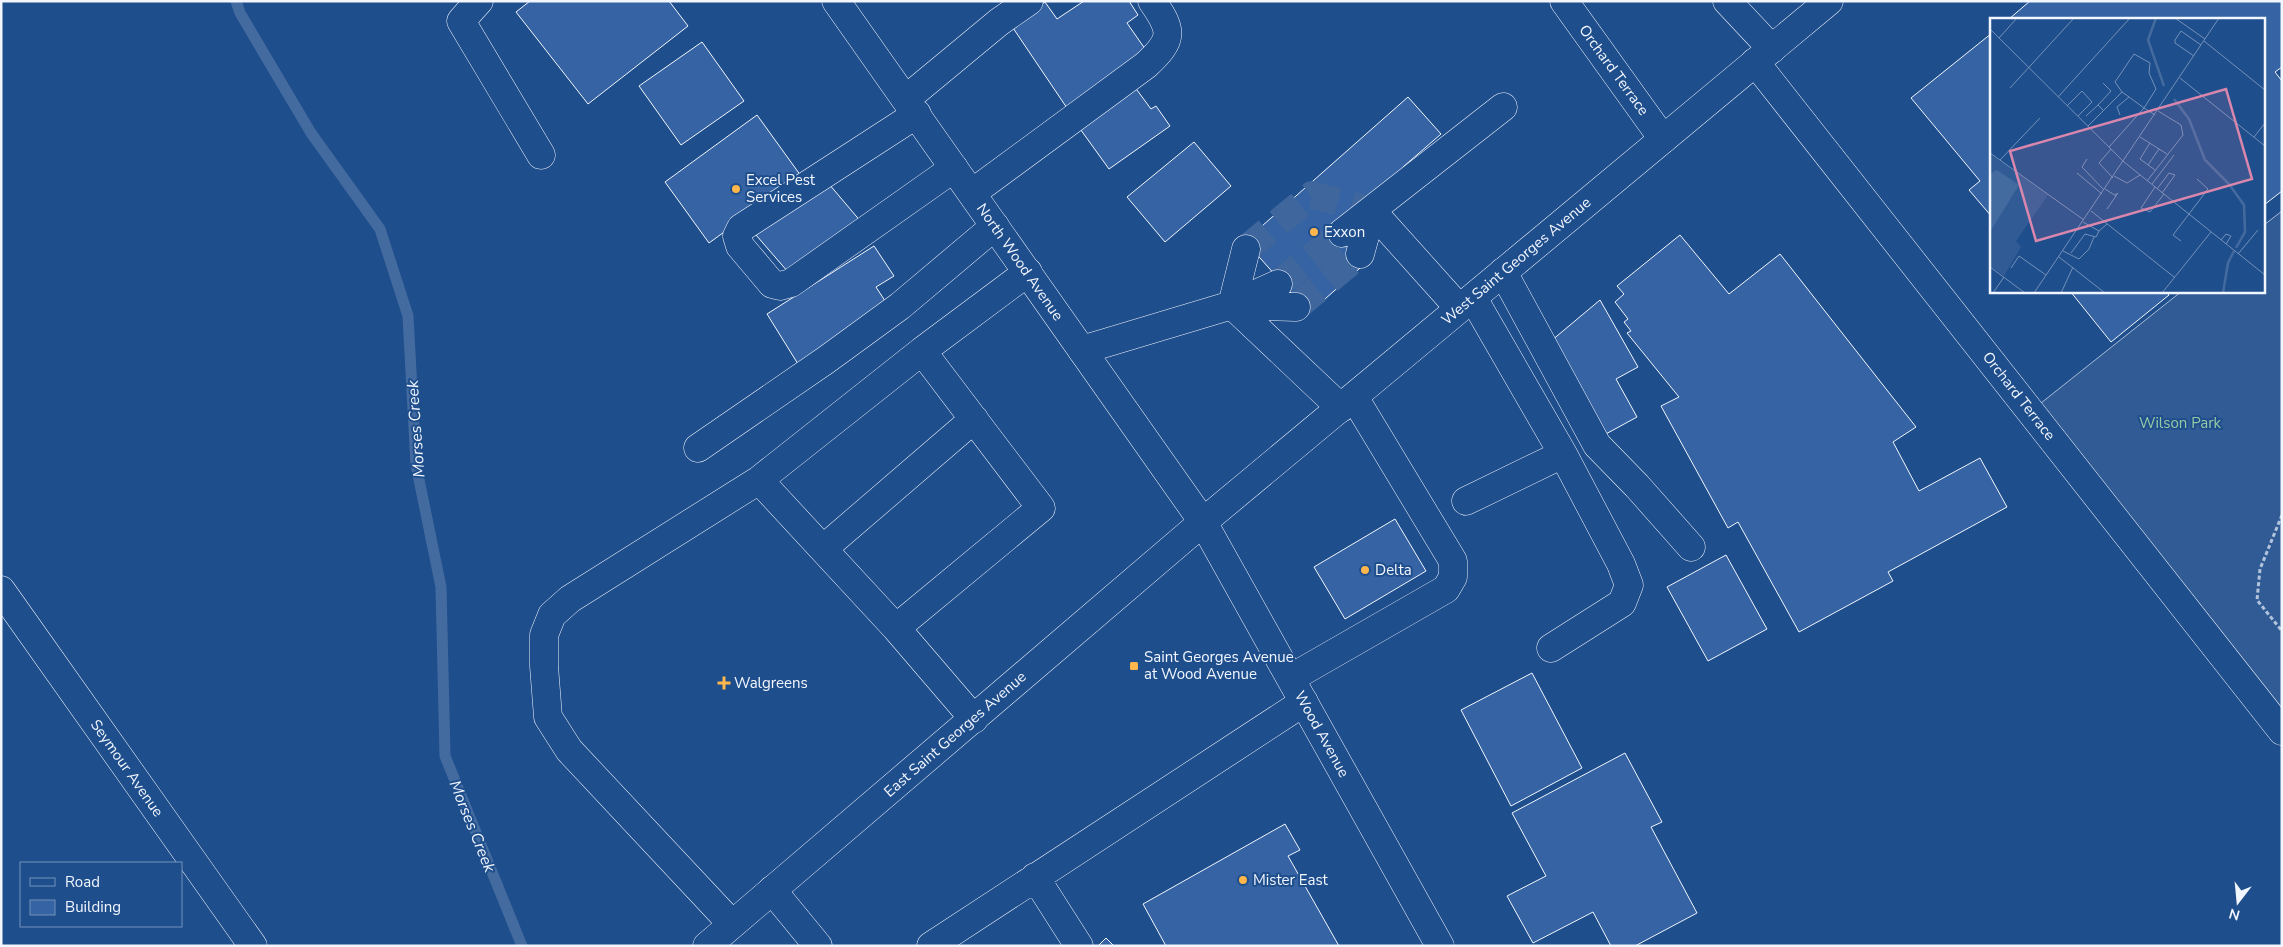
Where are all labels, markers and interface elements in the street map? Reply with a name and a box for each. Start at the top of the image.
inset map [1990,18,2266,292]
street label: Orchard Terrace [1574,21,1654,119]
place label: Excel Pest Services [746,170,816,207]
marker: Excel Pest Services [730,183,742,195]
street label: West Saint Georges Avenue [1437,192,1595,330]
street label: North Wood Avenue [972,199,1068,325]
place label: Exxon [1324,222,1365,242]
marker: Exxon [1308,226,1320,238]
street label: Orchard Terrace [1978,348,2060,444]
water label: Morses Creek [402,378,430,478]
park label: Wilson Park [2139,413,2222,433]
place label: Delta [1375,560,1412,580]
marker: Delta [1359,564,1371,576]
place label: Saint Georges Avenue at Wood Avenue [1144,647,1294,684]
marker: Saint Georges Avenue at Wood Avenue [1128,660,1140,672]
street label: East Saint Georges Avenue [880,667,1030,801]
place label: Walgreens [734,673,808,693]
marker: Walgreens [718,677,730,689]
street label: Wood Avenue [1290,687,1354,781]
street label: Seymour Avenue [86,715,168,821]
water label: Morses Creek [444,777,501,877]
legend [20,862,182,927]
place label: Mister East [1253,870,1329,890]
text: Road [65,872,100,892]
marker: Mister East [1237,874,1249,886]
north arrow [2213,877,2263,927]
text: Building [65,897,121,917]
text: N [2227,903,2242,925]

